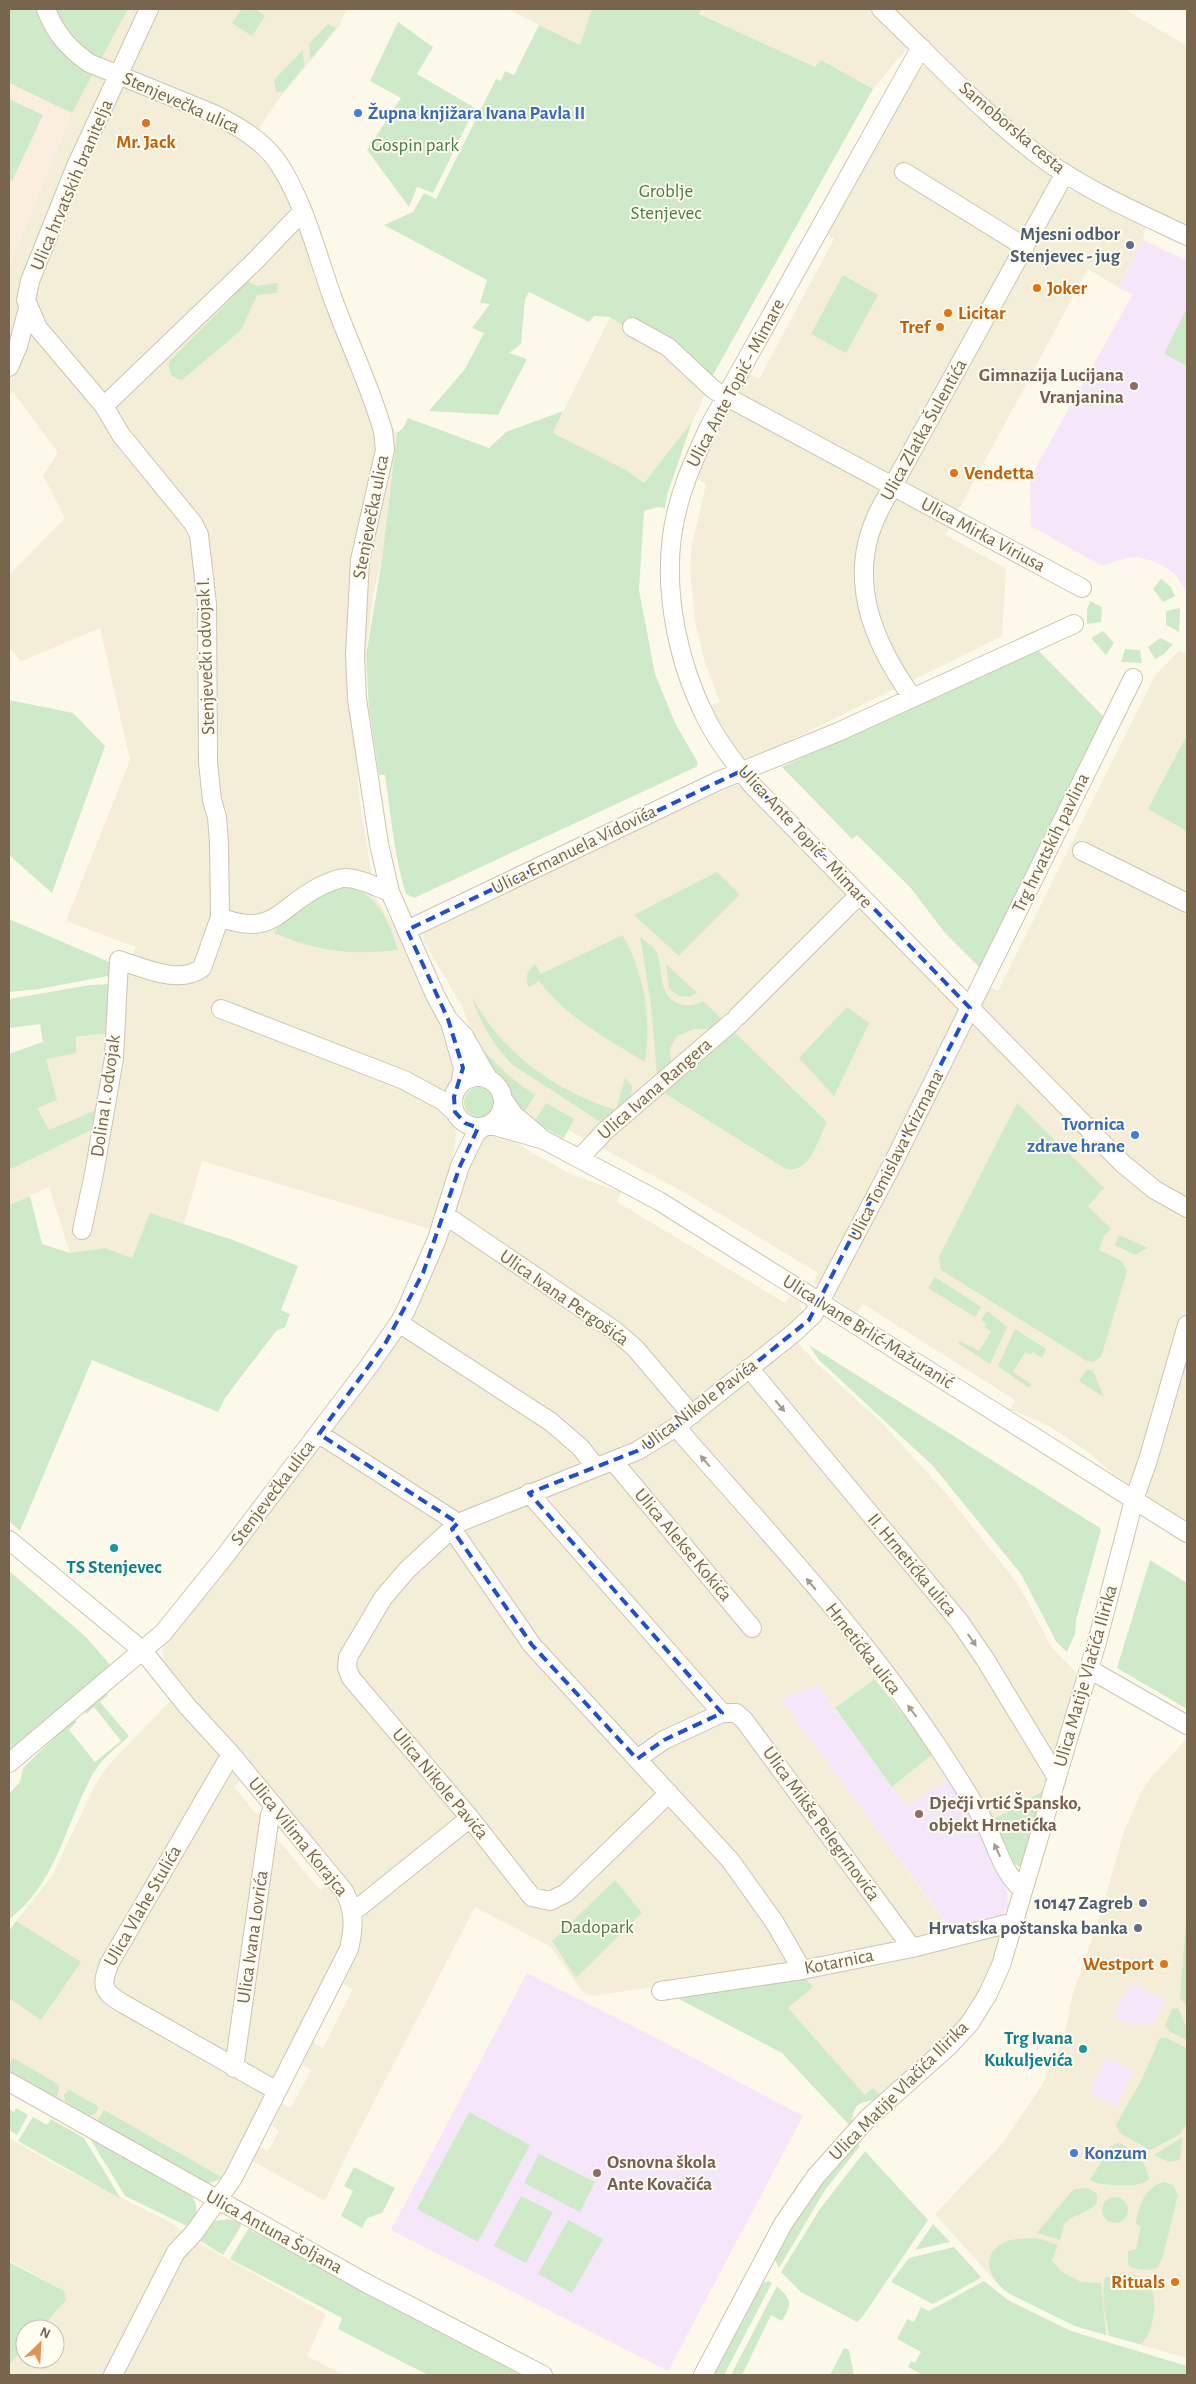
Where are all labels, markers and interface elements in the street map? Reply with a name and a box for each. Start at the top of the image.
street label: Stenjevečka ulica [120,69,243,137]
street label: Samoborska cesta [955,78,1069,178]
street label: Ulica hrvatskih branitelja [27,97,117,273]
place label: Župna knjižara Ivana Pavla II [368,102,585,123]
marker: Župna knjižara Ivana Pavla II [352,107,364,119]
marker: Mr. Jack [140,117,152,129]
place label: Mr. Jack [116,133,176,152]
park label: Gospin park [371,136,459,155]
park label: Groblje Stenjevec [631,182,701,223]
place label: Mjesni odbor Stenjevec - jug [1010,225,1120,266]
marker: Mjesni odbor Stenjevec - jug [1124,239,1136,251]
place label: Joker [1047,279,1087,298]
marker: Joker [1031,282,1043,294]
street label: Ulica Ante Topić - Mimare [684,296,788,470]
place label: Licitar [958,304,1006,323]
marker: Licitar [942,307,954,319]
place label: Tref [900,318,932,337]
marker: Tref [934,321,946,333]
street label: Ulica Zlatka Šulentića [876,355,971,504]
place label: Gimnazija Lucijana Vranjanina [979,366,1124,407]
marker: Gimnazija Lucijana Vranjanina [1128,380,1140,392]
street label: Stenjevečka ulica [350,453,392,581]
place label: Vendetta [964,464,1034,483]
marker: Vendetta [948,467,960,479]
street label: Ulica Mirka Viriusa [918,494,1048,576]
street label: Stenjevečki odvojak I. [194,577,218,735]
street label: Ulica Ante Topić - Mimare [734,762,876,912]
street label: Trg hrvatskih pavlina [1009,770,1093,916]
street label: Ulica Emanuela Vidovića [489,802,660,898]
street label: Dolina I. odvojak [88,1033,124,1158]
street label: Ulica Ivana Rangera [594,1034,716,1143]
street label: Ulica Tomislava Krizmana [845,1068,947,1244]
place label: Tvornica zdrave hrane [1027,1115,1125,1156]
marker: Tvornica zdrave hrane [1129,1129,1141,1141]
street label: Ulica Ivana Pergošića [496,1246,632,1350]
street label: Ulica Ivane Brlić-Mažuranić [779,1272,957,1392]
street label: Ulica Nikole Pavića [639,1356,761,1454]
one-way arrow [775,1399,786,1412]
street label: Stenjevečka ulica [227,1437,319,1549]
one-way arrow [700,1454,711,1467]
street label: Ulica Alekse Kokića [631,1485,736,1605]
street label: II. Hrnetićka ulica [864,1510,960,1620]
marker: TS Stenjevec [108,1542,120,1554]
place label: TS Stenjevec [66,1558,162,1577]
one-way arrow [806,1578,817,1591]
street label: Ulica Matije Vlačića Ilirika [1051,1583,1121,1769]
street label: Hrnetićka ulica [821,1600,905,1699]
one-way arrow [967,1633,977,1647]
one-way arrow [907,1705,918,1718]
street label: Ulica Nikole Pavića [388,1725,492,1843]
street label: Ulica Mikše Pelegrinovića [759,1743,883,1905]
street label: Ulica Vilima Korajca [244,1774,352,1900]
place label: Dječji vrtić Špansko, objekt Hrnetićka [929,1792,1081,1835]
marker: Dječji vrtić Špansko, objekt Hrnetićka [913,1808,925,1820]
street label: Ulica Vlahe Stulića [101,1842,185,1970]
one-way arrow [993,1843,1001,1857]
street label: Ulica Ivana Lovrića [234,1869,272,2005]
place label: 10147 Zagreb [1034,1894,1133,1913]
marker: 10147 Zagreb [1137,1897,1149,1909]
park label: Dadopark [560,1918,634,1937]
place label: Hrvatska poštanska banka [928,1919,1128,1938]
marker: Hrvatska poštanska banka [1132,1922,1144,1934]
street label: Kotarnica [803,1946,876,1978]
place label: Westport [1083,1955,1155,1974]
marker: Westport [1158,1958,1170,1970]
street label: Ulica Matije Vlačića Ilirika [826,2017,973,2164]
place label: Trg Ivana Kukuljevića [984,2029,1073,2070]
marker: Trg Ivana Kukuljevića [1077,2043,1089,2055]
place label: Konzum [1084,2144,1147,2163]
marker: Konzum [1068,2147,1080,2159]
place label: Osnovna škola Ante Kovačića [607,2153,716,2194]
marker: Osnovna škola Ante Kovačića [591,2167,603,2179]
street label: Ulica Antuna Šoljana [203,2185,347,2277]
place label: Rituals [1111,2273,1165,2292]
marker: Rituals [1169,2276,1181,2288]
north arrow [15,2319,65,2369]
text: N [38,2325,52,2342]

